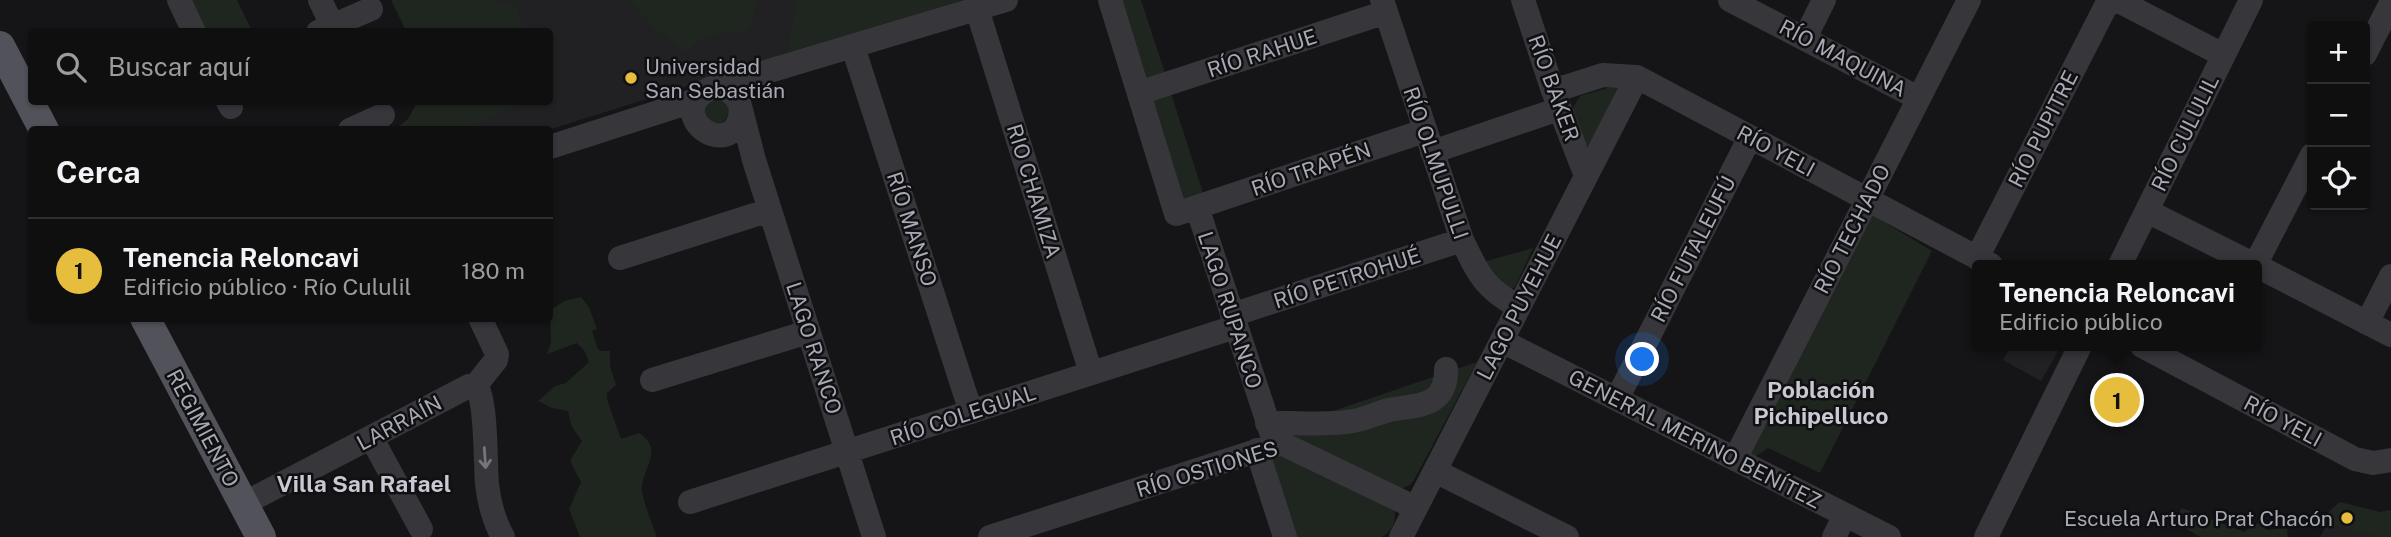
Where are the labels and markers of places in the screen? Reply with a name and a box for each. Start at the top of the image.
place label: Universidad San Sebastián [645,54,785,103]
marker: Universidad San Sebastián [623,70,639,86]
pin: 1 [2094,374,2140,426]
place label: Escuela Arturo Prat Chacón [2064,506,2333,531]
marker: Escuela Arturo Prat Chacón [2339,510,2355,526]

